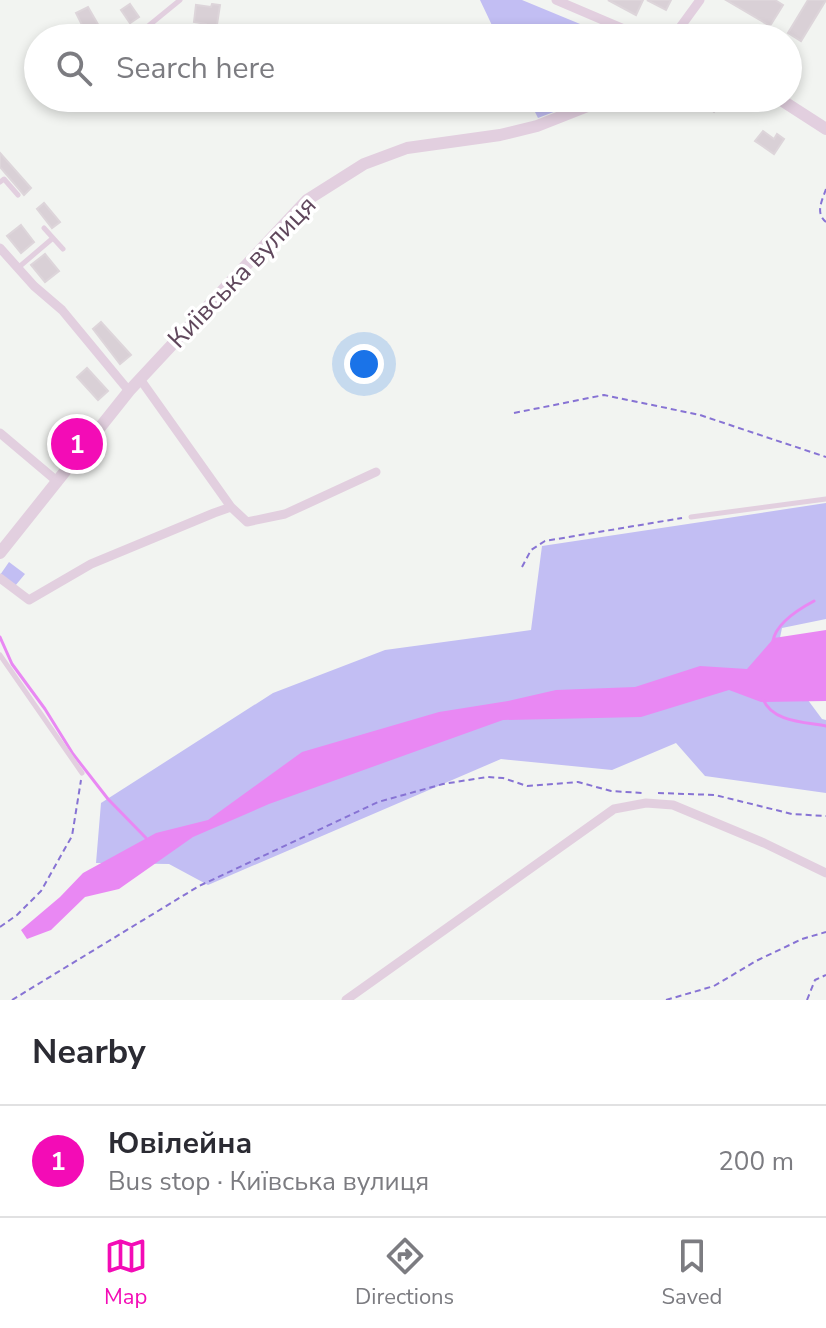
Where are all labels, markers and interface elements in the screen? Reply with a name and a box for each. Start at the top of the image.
search box [24,24,802,112]
icon: search [52,46,96,90]
text: Search here [116,48,275,89]
street label: Київська вулиця [160,188,324,356]
your location [344,344,384,384]
pin: 1 [51,414,103,474]
text: Nearby [32,1029,146,1075]
text: Ювілейна [108,1123,252,1164]
text: 1 [50,1144,66,1179]
text: 200 m [718,1144,794,1179]
text: Bus stop · Київська вулиця [108,1164,429,1199]
tab: Map [104,1234,148,1312]
tab: Directions [355,1234,454,1312]
tab: Saved [662,1234,722,1312]

